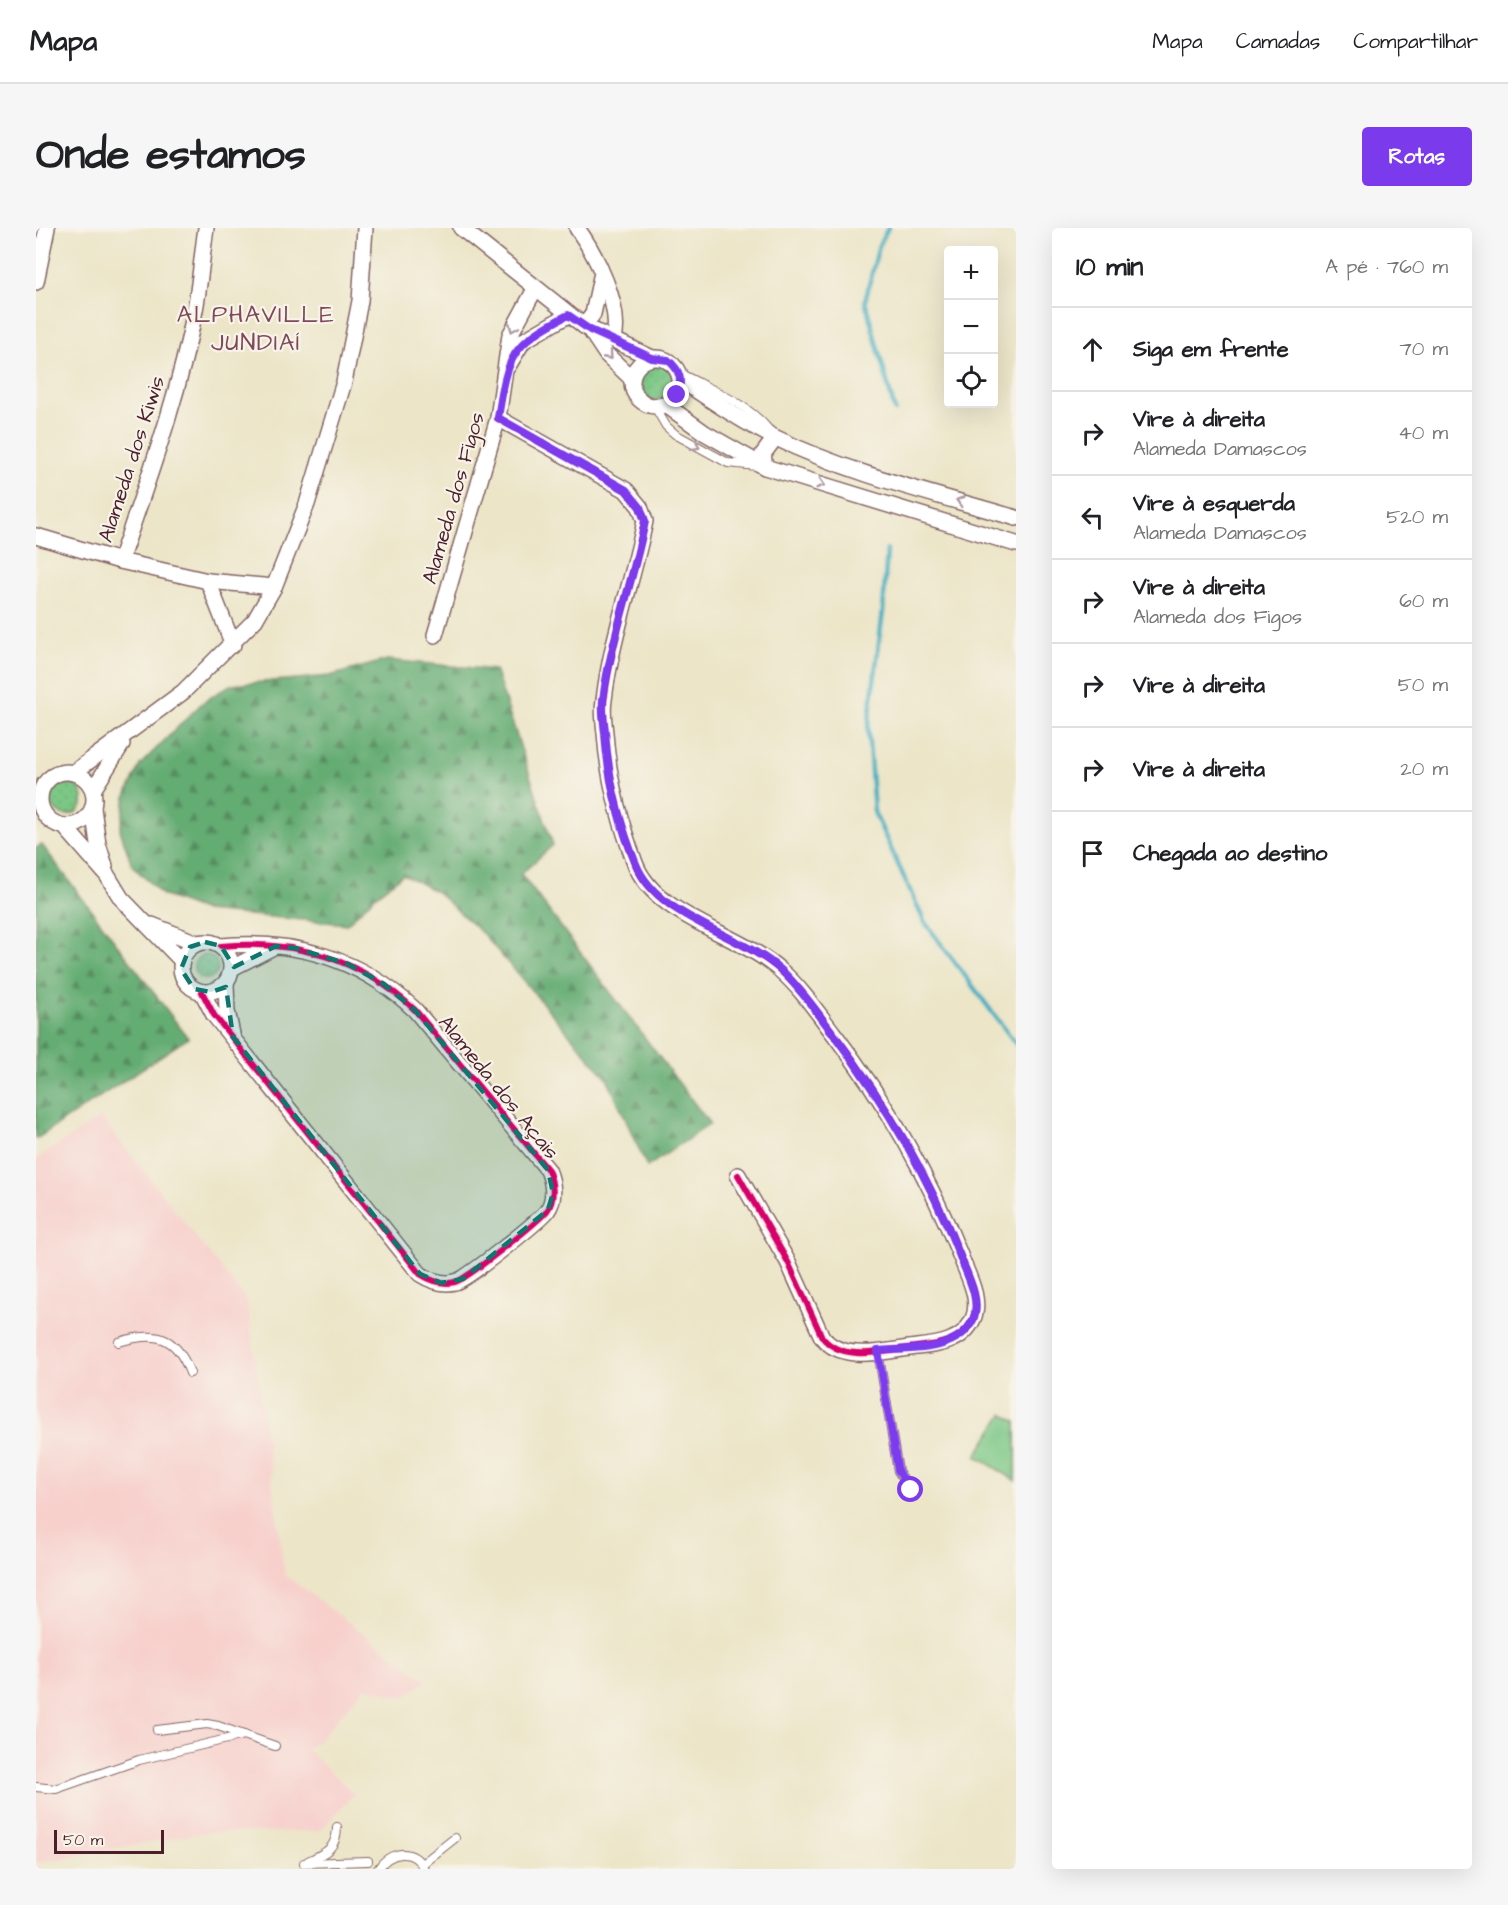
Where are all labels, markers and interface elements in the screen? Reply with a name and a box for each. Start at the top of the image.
text: Mapa [30,22,97,61]
text: Mapa [1152,27,1203,56]
text: Camadas [1236,27,1320,56]
text: Compartilhar [1353,27,1478,56]
text: Onde estamos [36,127,306,185]
button: Rotas [1362,127,1472,186]
map controls [944,246,998,408]
button: + [944,246,998,300]
text: 10 min [1076,249,1143,285]
text: A pé · 760 m [1325,253,1448,281]
district label: ALPHAVILLE JUNDIAÍ [177,298,335,360]
button: − [944,300,998,354]
one-way arrow [509,322,521,333]
icon: ahead [1076,333,1109,366]
text: Siga em frente [1133,334,1289,365]
text: 70 m [1400,335,1448,363]
one-way arrow [602,349,613,360]
button: locate [944,354,998,408]
street label: Alameda dos Kiwis [91,372,172,546]
route end [663,381,689,407]
text: Vire à direita [1133,404,1265,435]
street label: Alameda dos Figos [415,409,494,588]
icon: right [1076,417,1109,450]
text: 40 m [1398,419,1448,447]
text: Alameda Damascos [1133,435,1307,463]
one-way arrow [690,439,700,450]
one-way arrow [815,477,826,489]
text: Vire à esquerda [1133,488,1295,519]
one-way arrow [955,496,966,508]
icon: left [1076,501,1109,534]
text: 520 m [1386,503,1448,531]
text: Alameda Damascos [1133,519,1307,547]
text: Vire à direita [1133,572,1265,603]
icon: right [1076,585,1109,618]
text: 60 m [1399,587,1448,615]
text: Alameda dos Figos [1133,603,1302,631]
icon: right [1076,669,1109,702]
text: Vire à direita [1133,670,1265,701]
text: 50 m [1398,671,1448,699]
icon: right [1076,753,1109,786]
text: Vire à direita [1133,754,1265,785]
text: 20 m [1400,755,1448,783]
icon: arrive [1076,837,1109,870]
text: Chegada ao destino [1133,838,1327,869]
street label: Alameda dos Açais [431,1009,566,1165]
route start [897,1476,923,1502]
scale bar [54,1827,164,1854]
text: 50 m [63,1829,103,1851]

